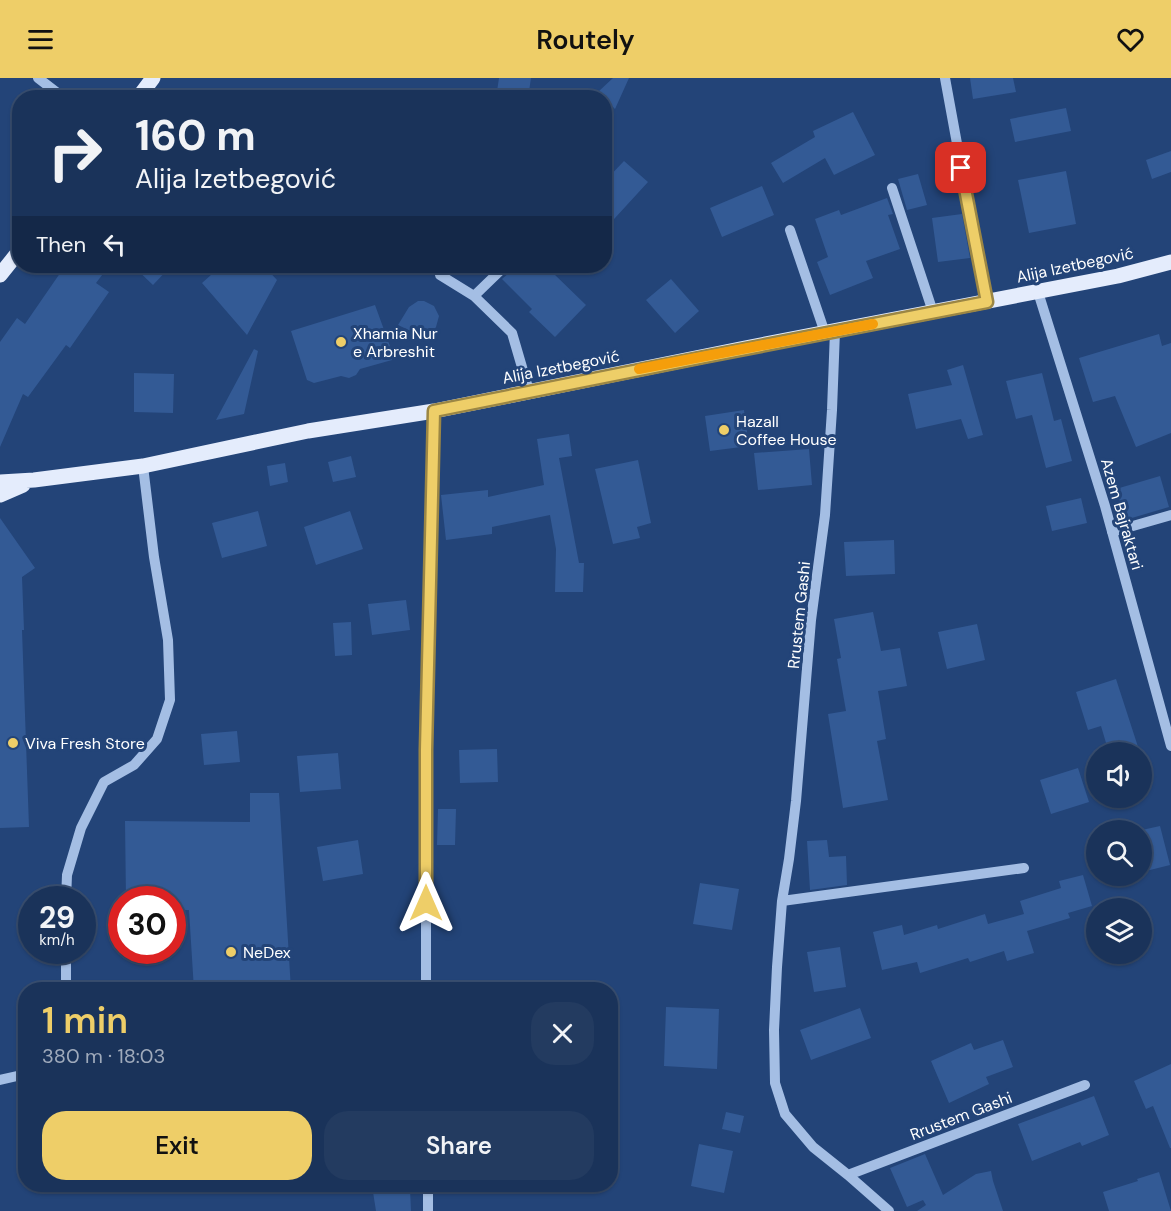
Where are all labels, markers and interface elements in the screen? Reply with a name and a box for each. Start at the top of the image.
text: Routely [536,22,635,57]
icon: menu [24,23,57,56]
icon: heart [1114,23,1147,56]
text: 160 m [135,108,256,163]
icon: right [36,114,114,192]
pin [935,142,986,193]
icon: arrive [944,151,977,184]
text: Alija Izetbegović [135,161,336,196]
icon: left [98,228,131,261]
text: Then [36,230,86,259]
street label: Alija Izetbegović [1015,242,1135,288]
place label: Xhamia Nur e Arbreshit [353,323,438,362]
marker: Xhamia Nur e Arbreshit [334,335,348,349]
street label: Alija Izetbegović [500,345,622,389]
place label: Hazall Coffee House [736,411,837,450]
marker: Hazall Coffee House [717,423,731,437]
street label: Azem Bajraktari [1096,456,1148,572]
street label: Rrustem Gashi [783,560,815,670]
place label: Viva Fresh Store [25,733,145,754]
marker: Viva Fresh Store [6,736,20,750]
map controls [1086,742,1152,964]
button: sound [1086,742,1152,808]
button: search [1086,820,1152,886]
position arrow [394,871,458,935]
speed limit sign: 30 [108,886,186,964]
text: 29 [39,898,75,937]
button: layers [1086,898,1152,964]
text: km/h [39,930,75,950]
place label: NeDex [243,942,291,963]
marker: NeDex [224,945,238,959]
text: 1 min [42,997,128,1044]
button: close [531,1002,594,1065]
text: 380 m · 18:03 [42,1043,165,1069]
street label: Rrustem Gashi [907,1087,1015,1145]
button: Exit [42,1111,312,1180]
button: Share [324,1111,594,1180]

